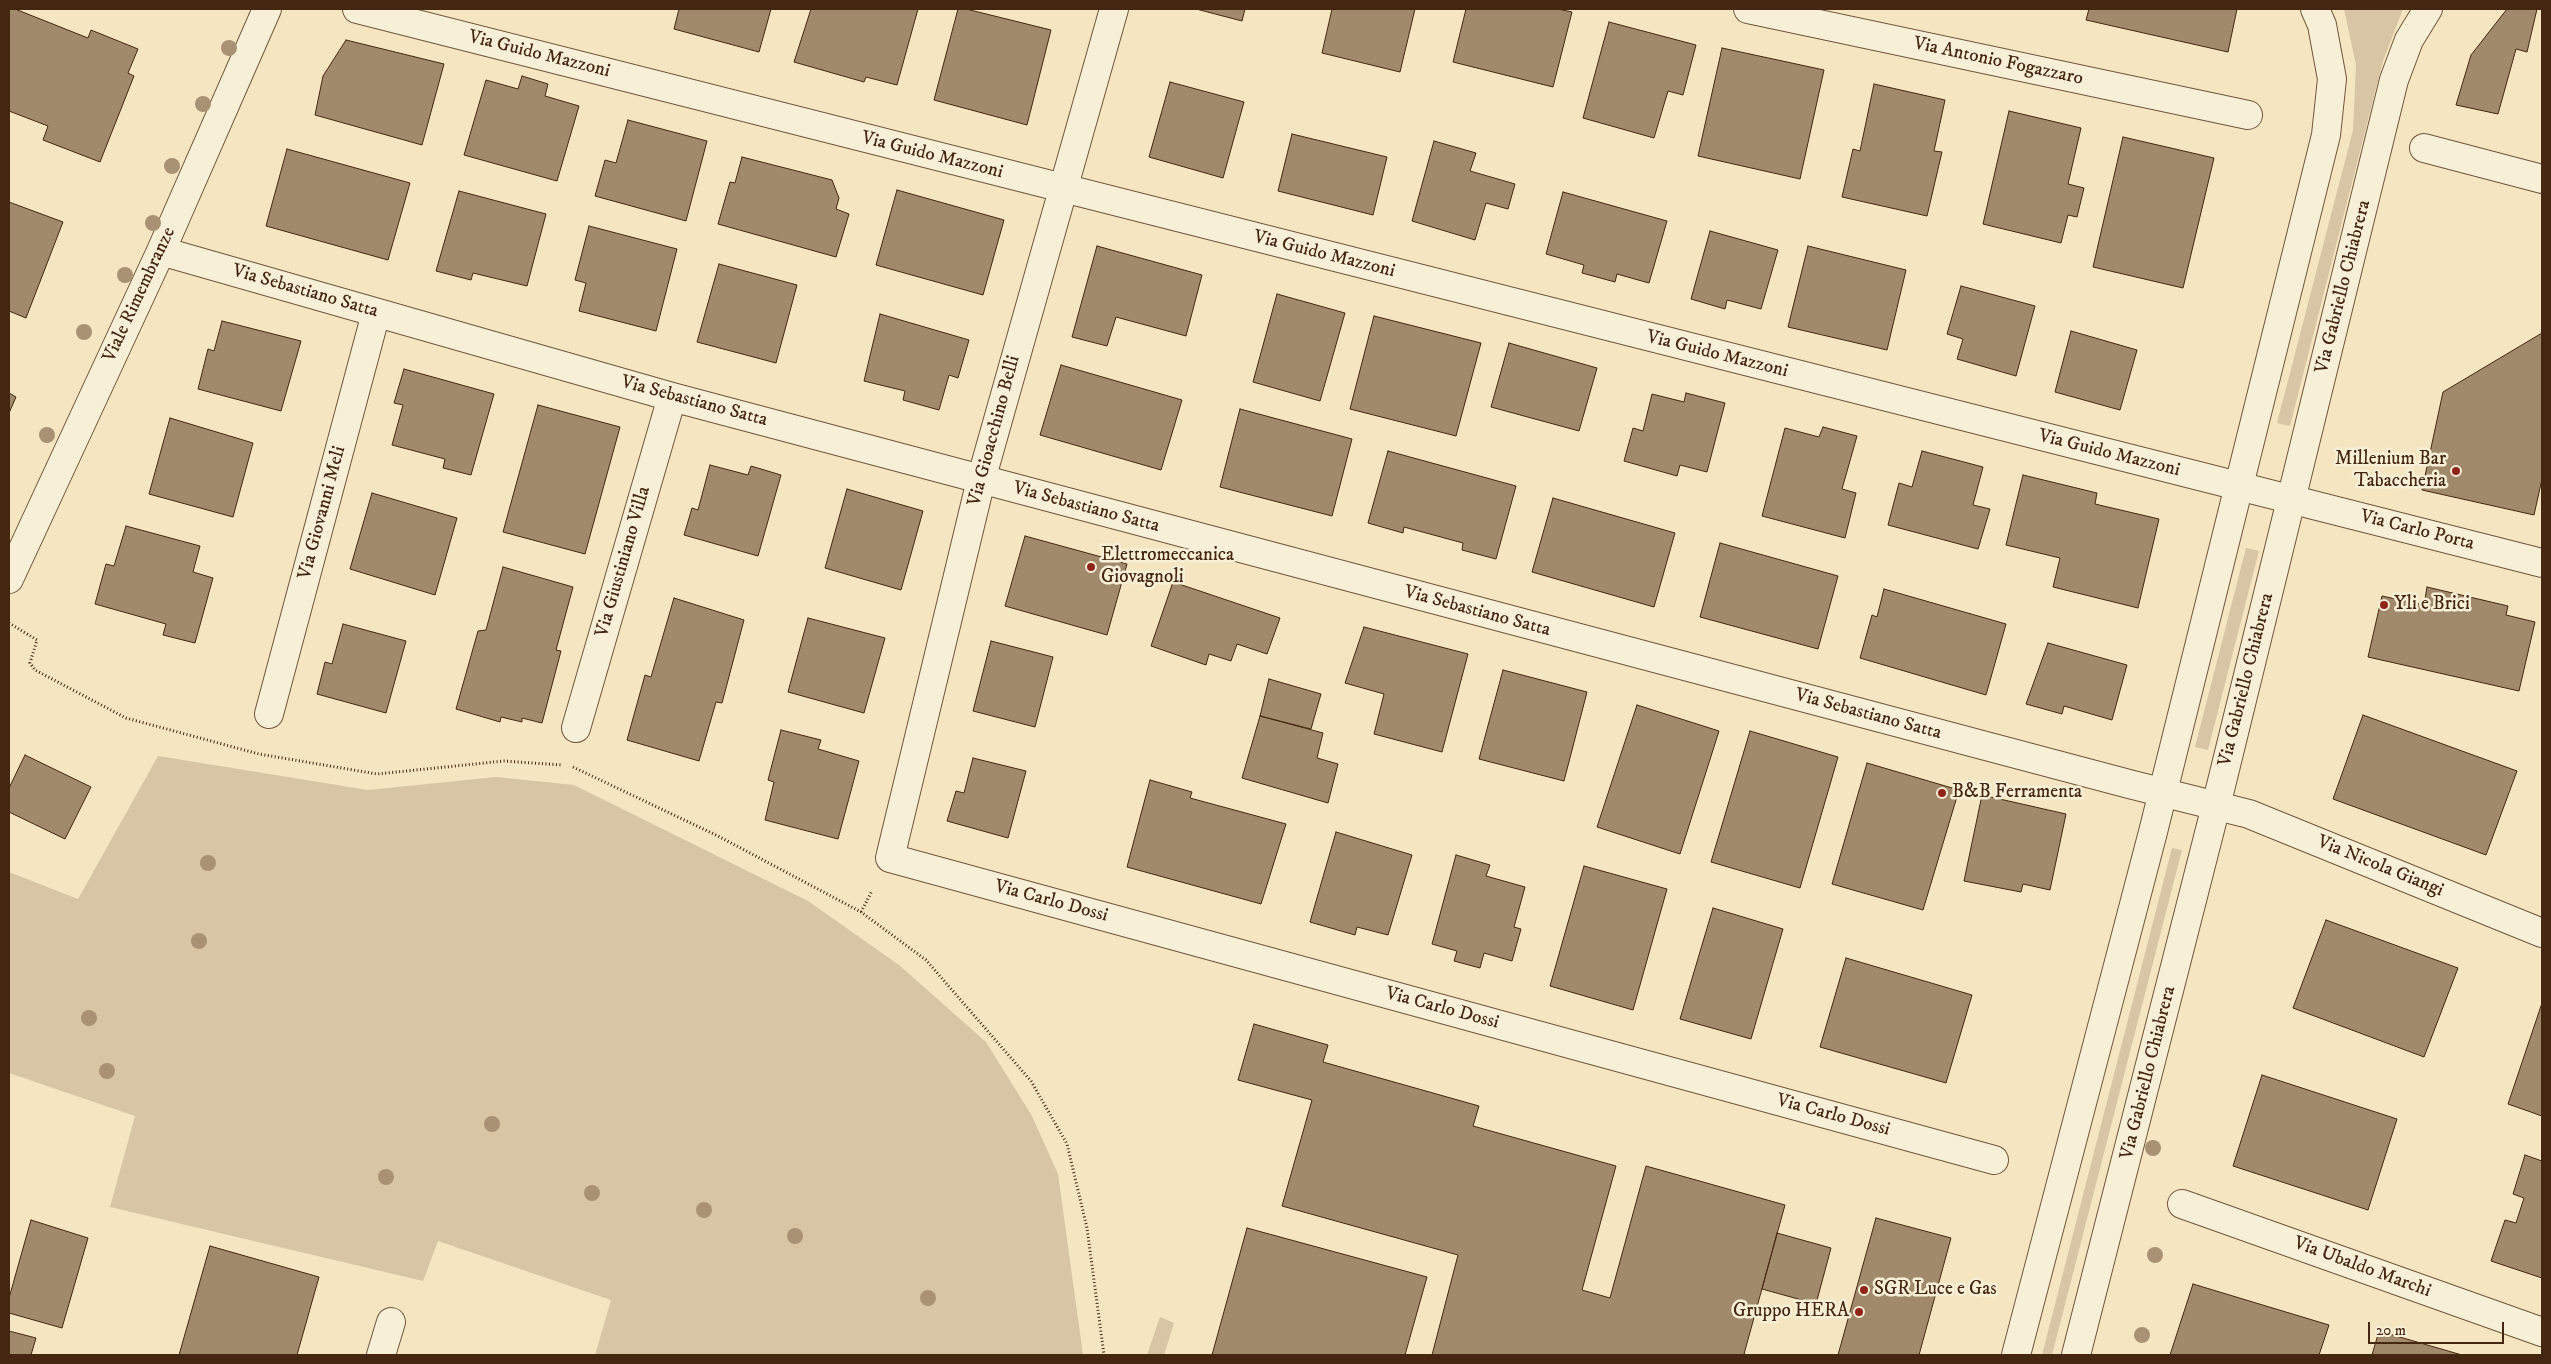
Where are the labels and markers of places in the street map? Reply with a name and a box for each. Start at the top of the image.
place label: Millenium Bar Tabaccheria [2335,449,2446,493]
marker: Millenium Bar Tabaccheria [2450,465,2462,477]
place label: Elettromeccanica Giovagnoli [1101,545,1234,589]
marker: Elettromeccanica Giovagnoli [1085,561,1097,573]
place label: Yli e Brici [2394,594,2470,616]
marker: Yli e Brici [2378,599,2390,611]
place label: B&B Ferramenta [1952,782,2082,804]
marker: B&B Ferramenta [1936,787,1948,799]
place label: SGR Luce e Gas [1874,1279,1997,1301]
marker: SGR Luce e Gas [1858,1284,1870,1296]
place label: Gruppo HERA [1733,1301,1849,1323]
marker: Gruppo HERA [1853,1306,1865,1318]

